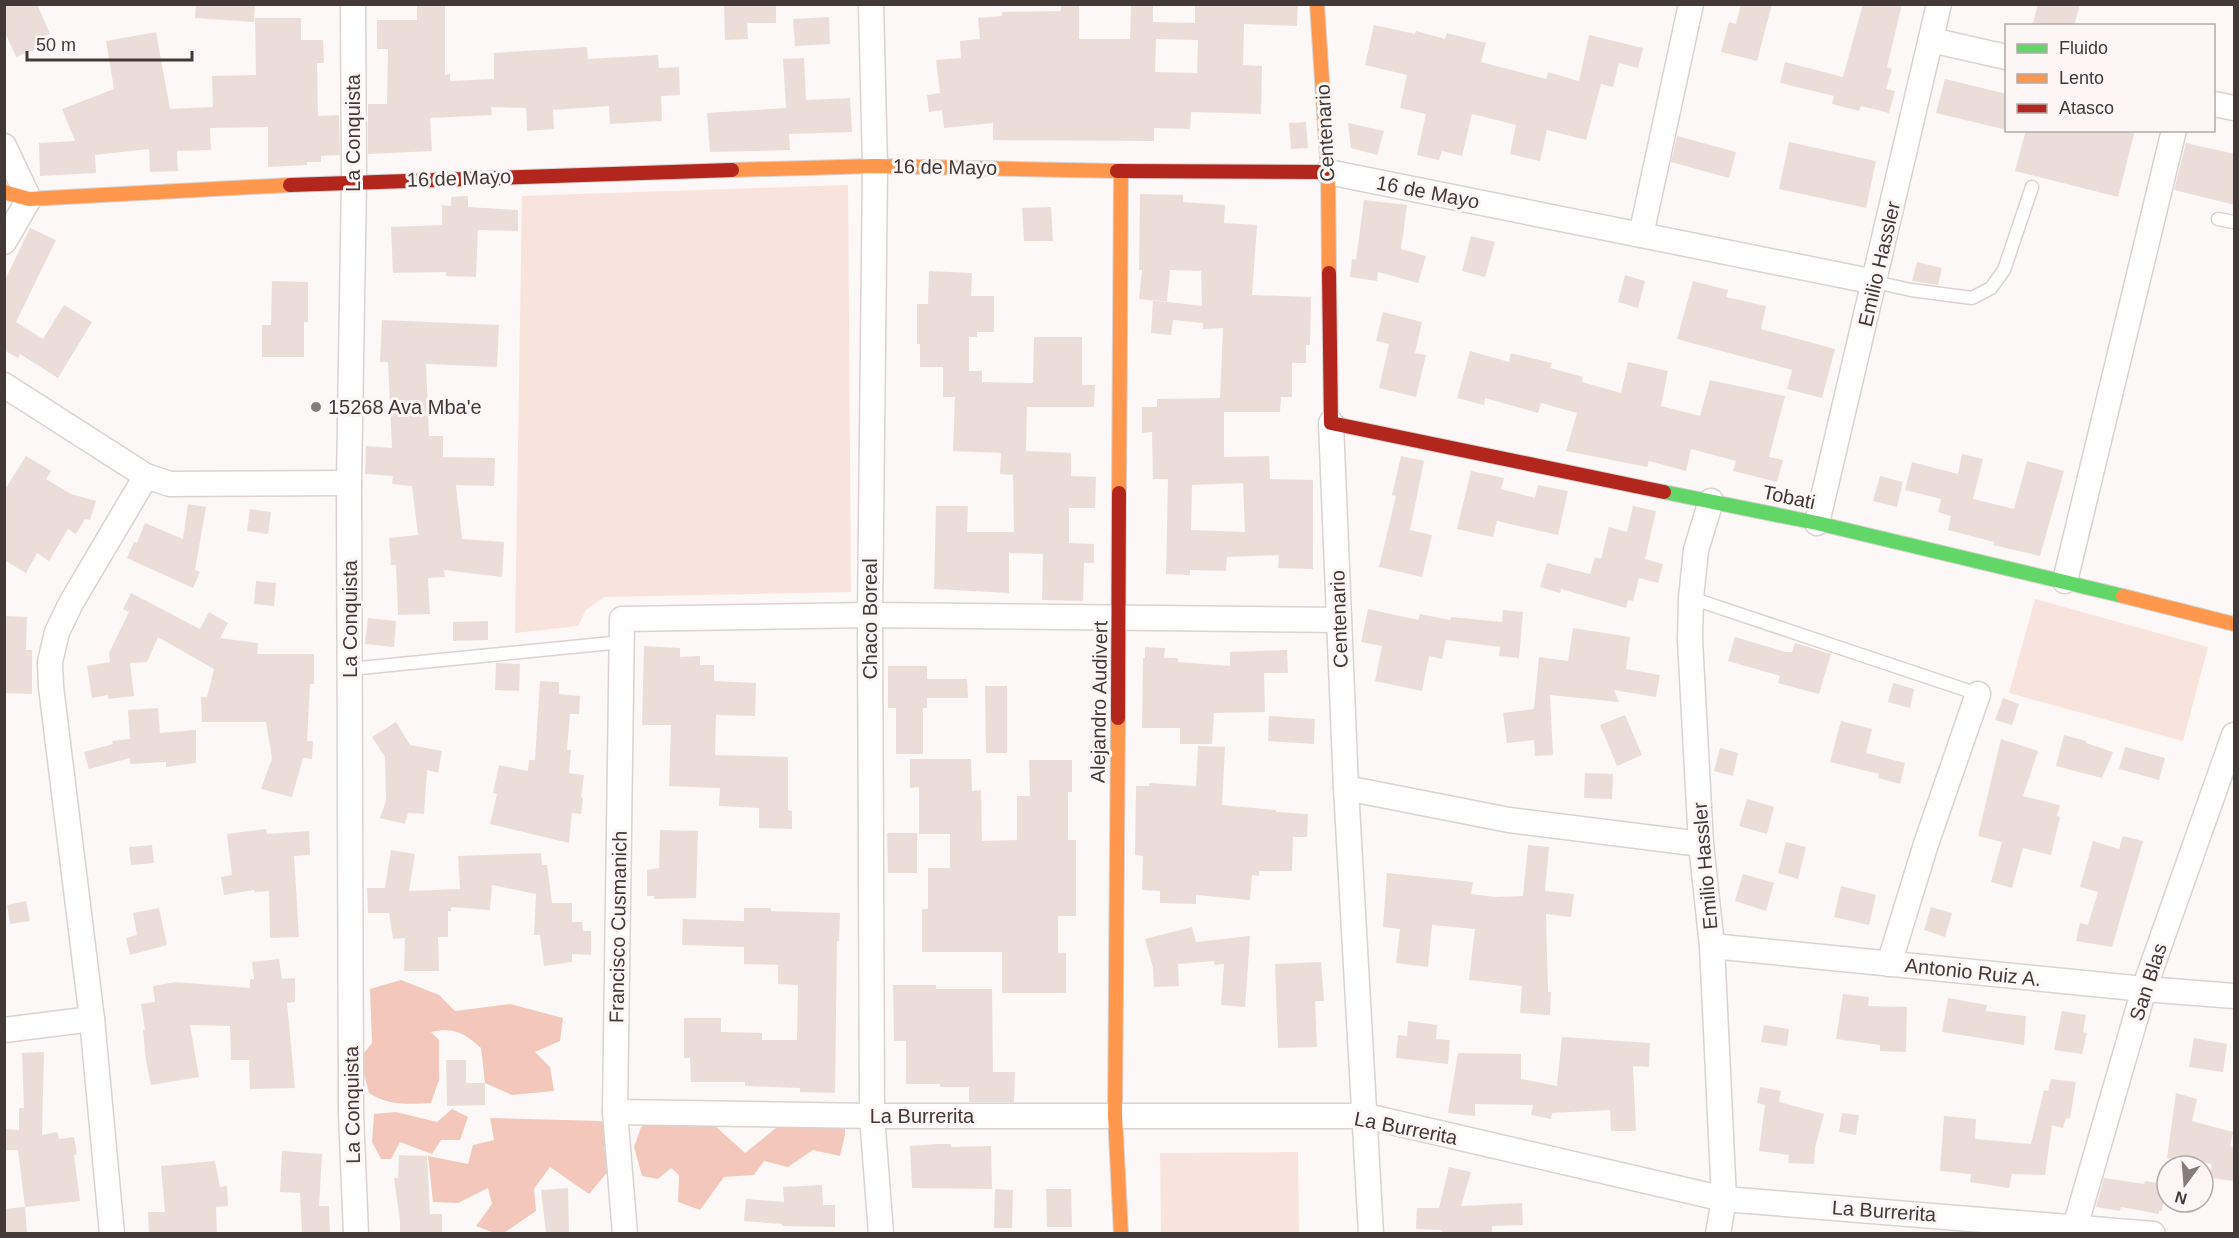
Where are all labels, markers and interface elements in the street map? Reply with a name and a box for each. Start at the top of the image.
scale bar [27,24,192,62]
legend [2005,24,2215,132]
text: 50 m [36,35,76,55]
text: Fluido [2059,38,2108,58]
text: Lento [2059,68,2104,88]
street label: La Conquista [342,73,364,192]
street label: Centenario [1311,84,1339,182]
text: Atasco [2059,98,2114,118]
street label: 16 de Mayo [893,155,997,179]
street label: 16 de Mayo [406,165,512,191]
street label: 16 de Mayo [1375,171,1481,213]
street label: Emilio Hassler [1854,199,1904,329]
place label: 15268 Ava Mba'e [328,396,482,418]
marker: 15268 Ava Mba'e [309,400,323,414]
street label: Tobati [1761,481,1817,513]
street label: Chaco Boreal [859,558,881,680]
street label: La Conquista [339,559,361,678]
street label: Centenario [1326,570,1352,668]
street label: Alejandro Audivert [1087,620,1111,783]
street label: Emilio Hassler [1688,801,1722,931]
street label: Francisco Cusmanich [605,831,631,1023]
street label: San Blas [2125,941,2171,1023]
street label: Antonio Ruiz A. [1904,954,2042,990]
street label: La Conquista [340,1045,364,1164]
street label: La Burrerita [870,1105,975,1127]
street label: La Burrerita [1353,1107,1460,1149]
north arrow [2155,1154,2215,1214]
text: N [2173,1188,2189,1208]
street label: La Burrerita [1831,1196,1938,1226]

